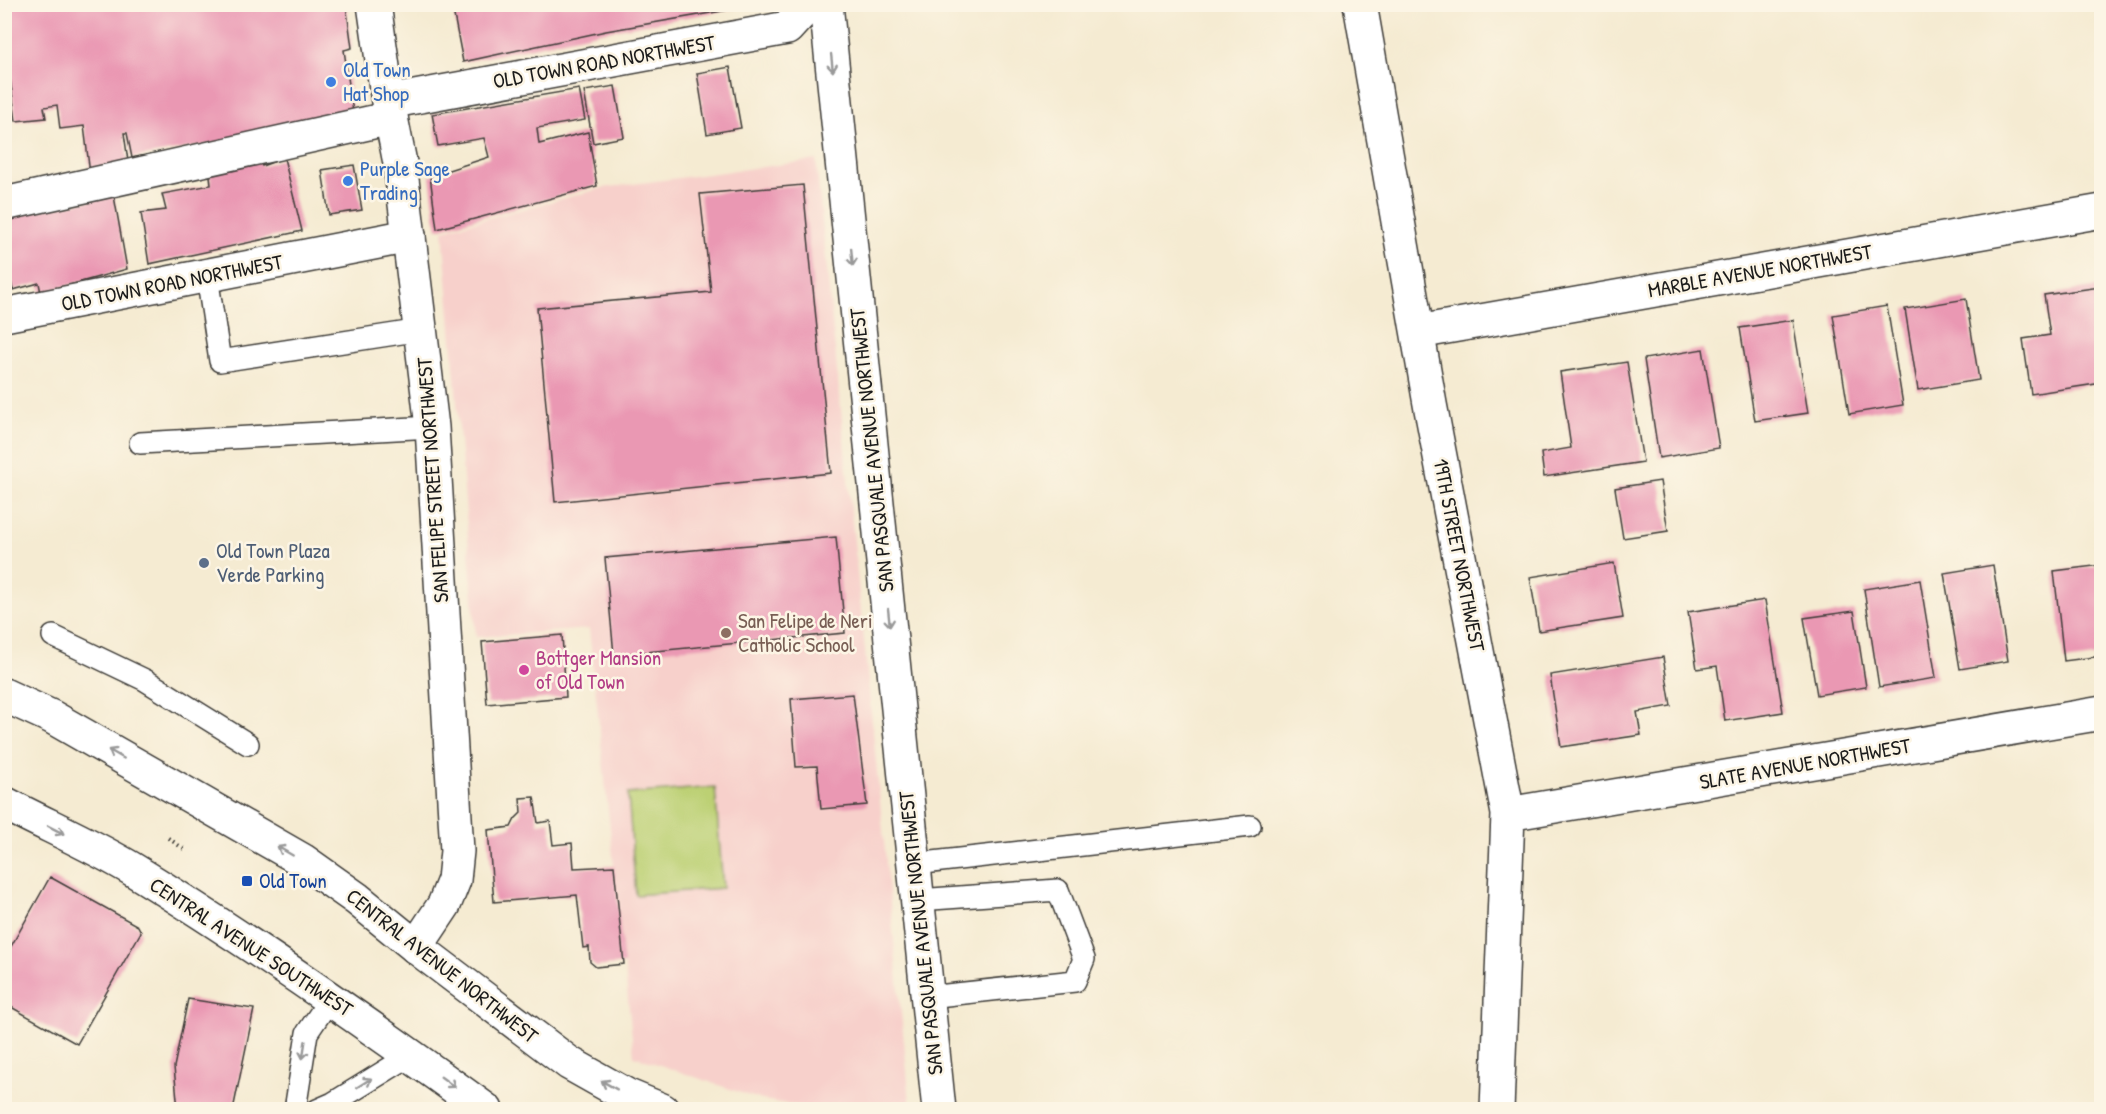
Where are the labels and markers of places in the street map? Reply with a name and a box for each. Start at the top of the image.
place label: Old Town Hat Shop [343,55,411,108]
marker: Old Town Hat Shop [324,75,338,89]
place label: Purple Sage Trading [360,154,450,207]
marker: Purple Sage Trading [341,174,355,188]
place label: Old Town Plaza Verde Parking [216,536,330,589]
marker: Old Town Plaza Verde Parking [197,556,211,570]
place label: San Felipe de Neri Catholic School [738,606,873,659]
marker: San Felipe de Neri Catholic School [719,626,733,640]
place label: Bottger Mansion of Old Town [536,643,661,696]
marker: Bottger Mansion of Old Town [517,663,531,677]
place label: Old Town [259,866,327,895]
marker: Old Town [240,874,254,888]

